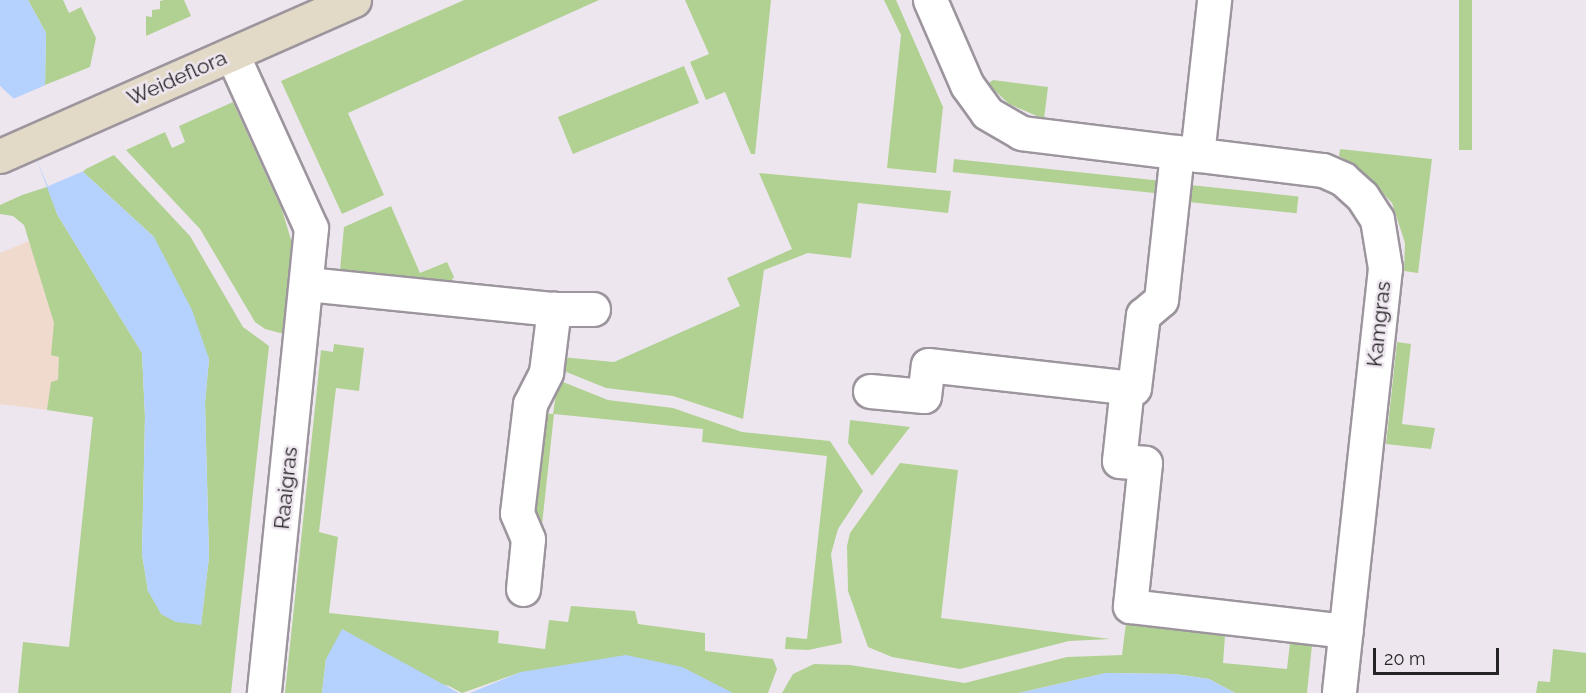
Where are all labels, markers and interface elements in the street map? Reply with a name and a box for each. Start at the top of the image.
street label: Weideflora [123,45,231,111]
street label: Kamgras [1362,280,1396,368]
street label: Raaigras [269,445,303,531]
scale bar [1376,636,1502,674]
text: 20 m [1384,648,1426,669]

